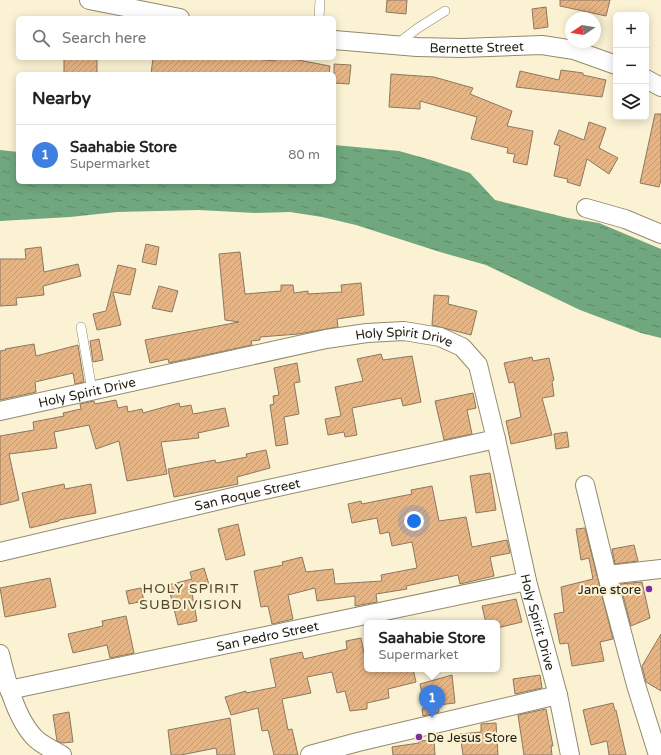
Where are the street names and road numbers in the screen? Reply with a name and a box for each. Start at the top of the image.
street label: Bernette Street [429,39,524,57]
street label: Holy Spirit Drive [354,324,455,351]
street label: Holy Spirit Drive [37,374,137,411]
street label: San Roque Street [193,475,302,515]
street label: Holy Spirit Drive [517,572,558,672]
street label: San Pedro Street [215,618,320,655]

